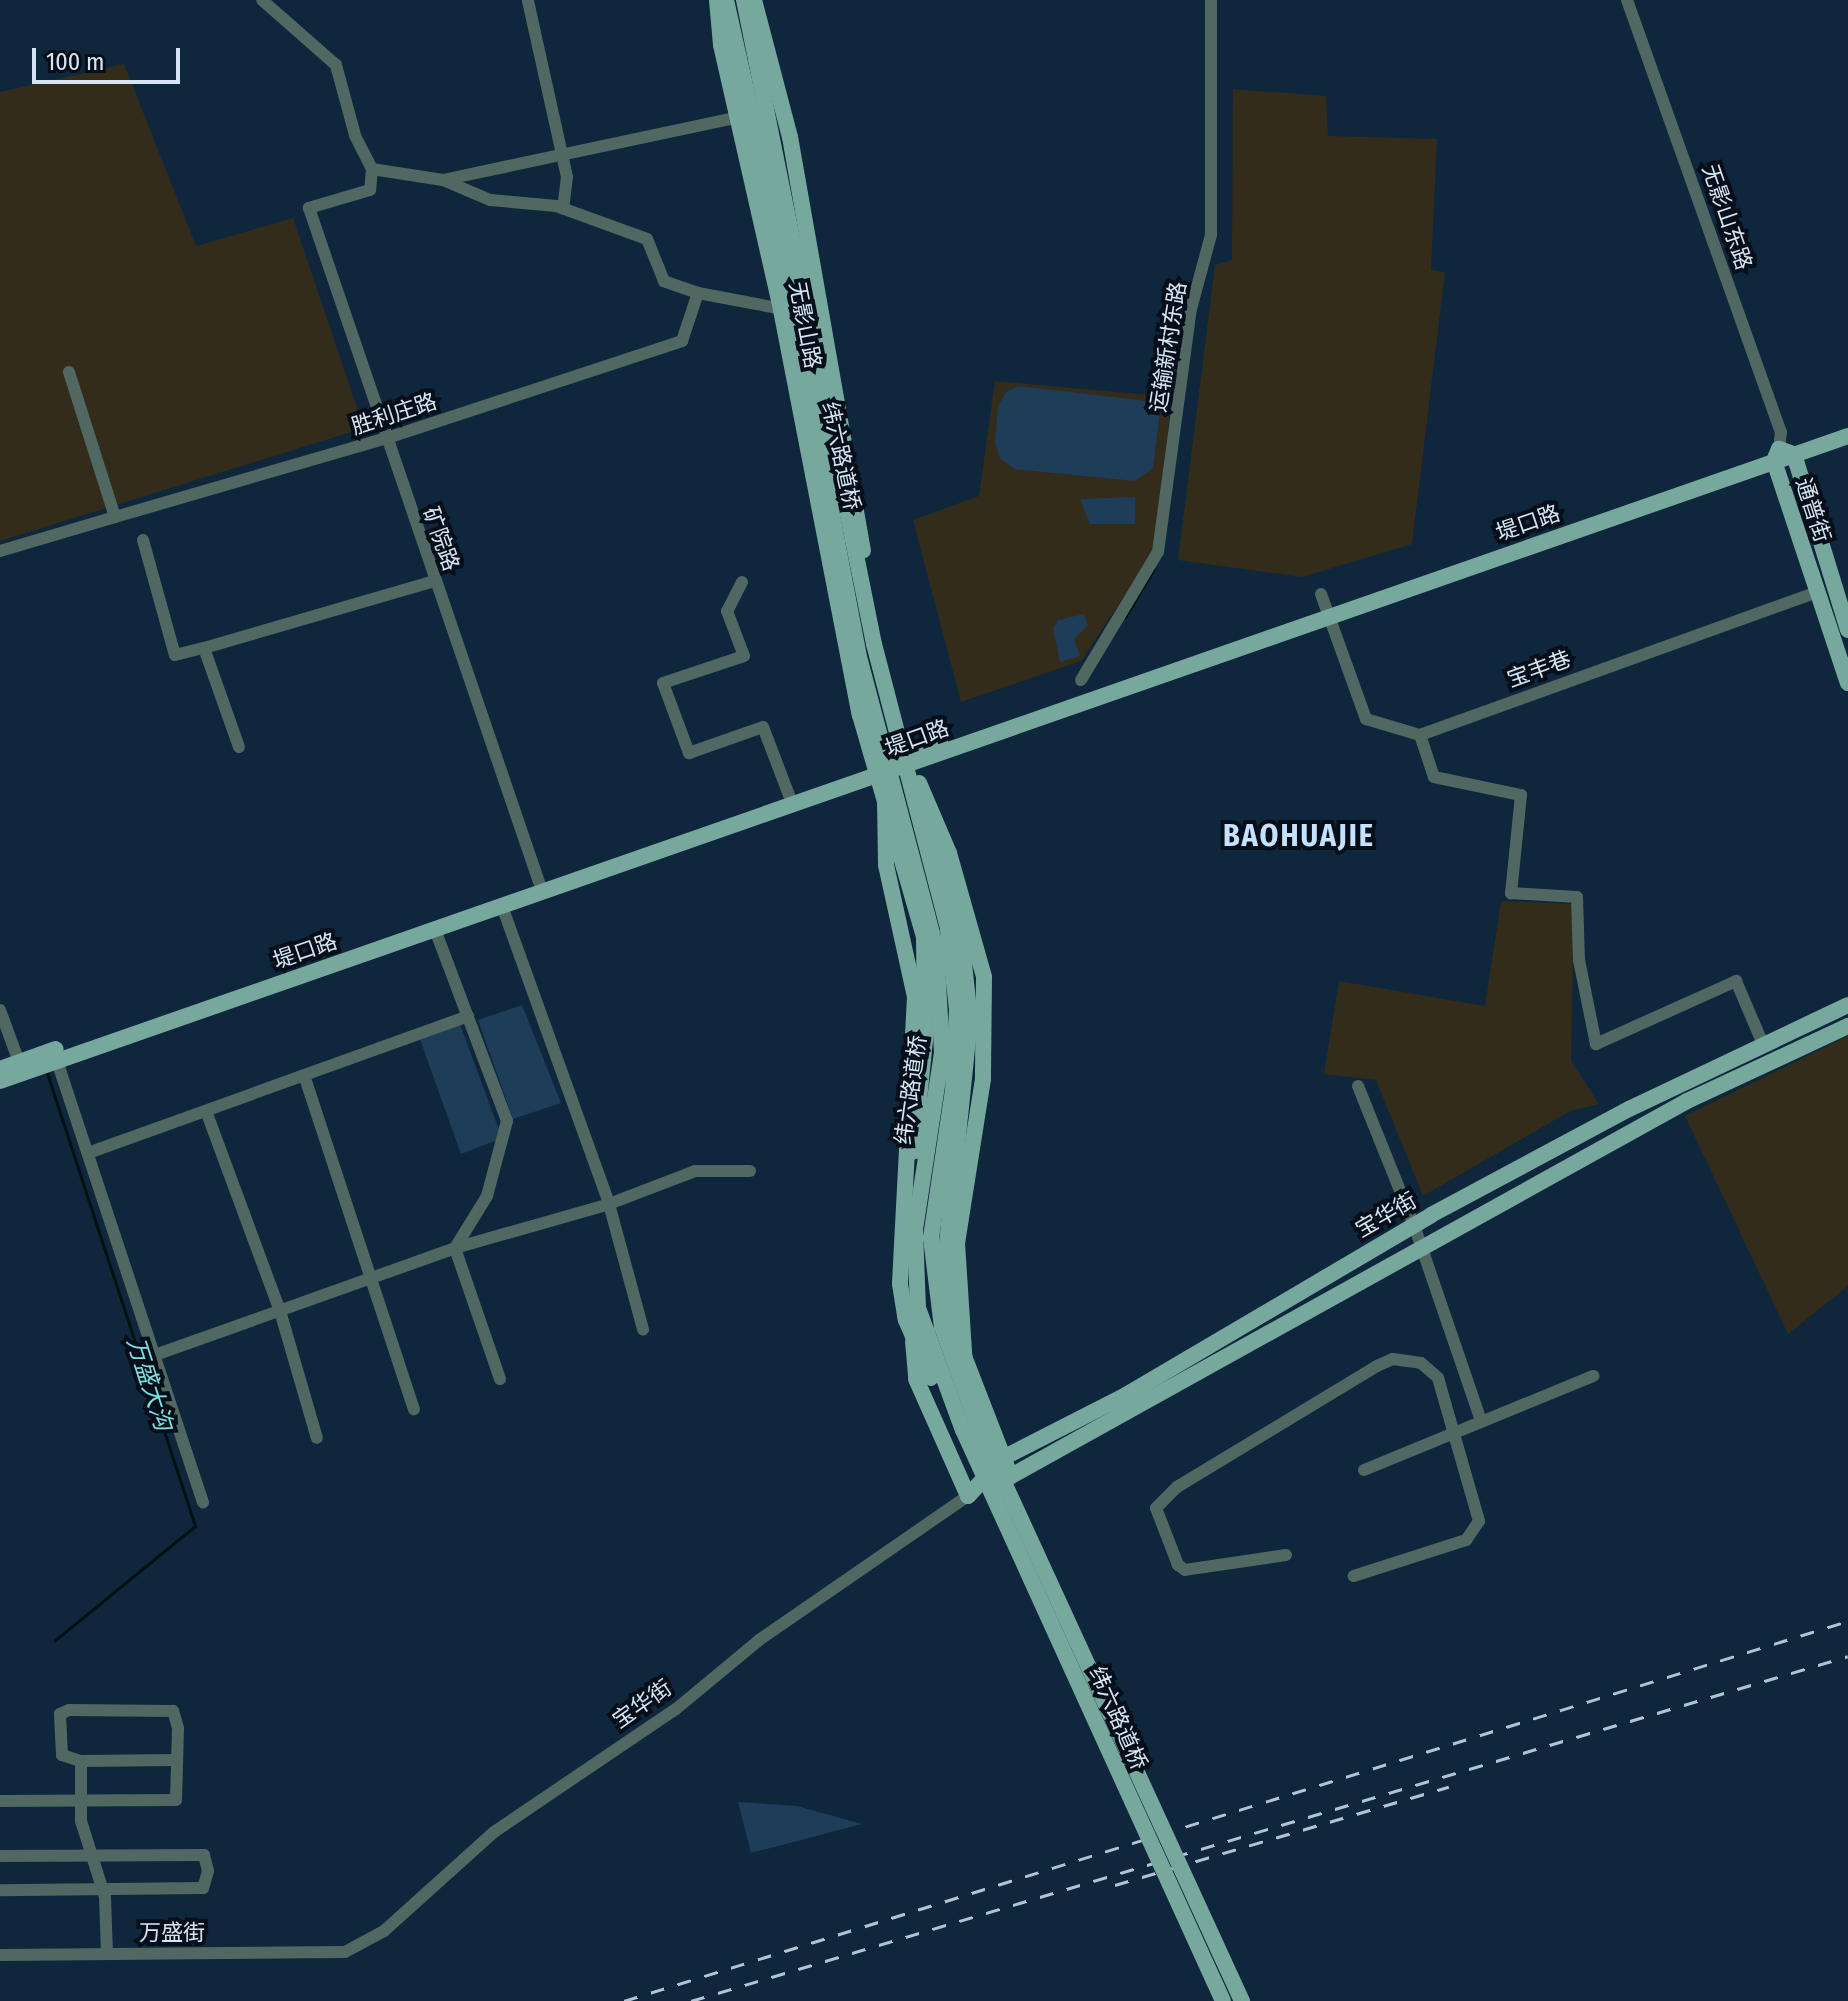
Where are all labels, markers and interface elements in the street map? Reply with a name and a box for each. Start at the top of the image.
scale bar [36,32,184,82]
text: 100 m [46,48,104,76]
street label: 无影山东路 [1697,161,1757,273]
street label: 无影山路 [784,279,826,371]
street label: 运输新村东路 [1145,280,1191,414]
street label: 胜利庄路 [348,388,440,440]
street label: 纬六路道桥 [817,399,865,513]
street label: 通普街 [1790,475,1836,545]
street label: 堤口路 [1493,500,1563,546]
street label: 矿院路 [417,503,465,575]
street label: 宝丰巷 [1503,645,1575,693]
street label: 堤口路 [881,714,953,762]
district label: BAOHUAJIE [1223,818,1375,854]
street label: 堤口路 [270,928,340,974]
street label: 纬六路道桥 [890,1034,932,1146]
street label: 宝华街 [1351,1187,1421,1243]
water label: 万盛大沟 [120,1334,178,1434]
street label: 纬六路道桥 [1084,1662,1152,1774]
street label: 宝华街 [607,1674,677,1734]
street label: 万盛街 [139,1920,205,1946]

